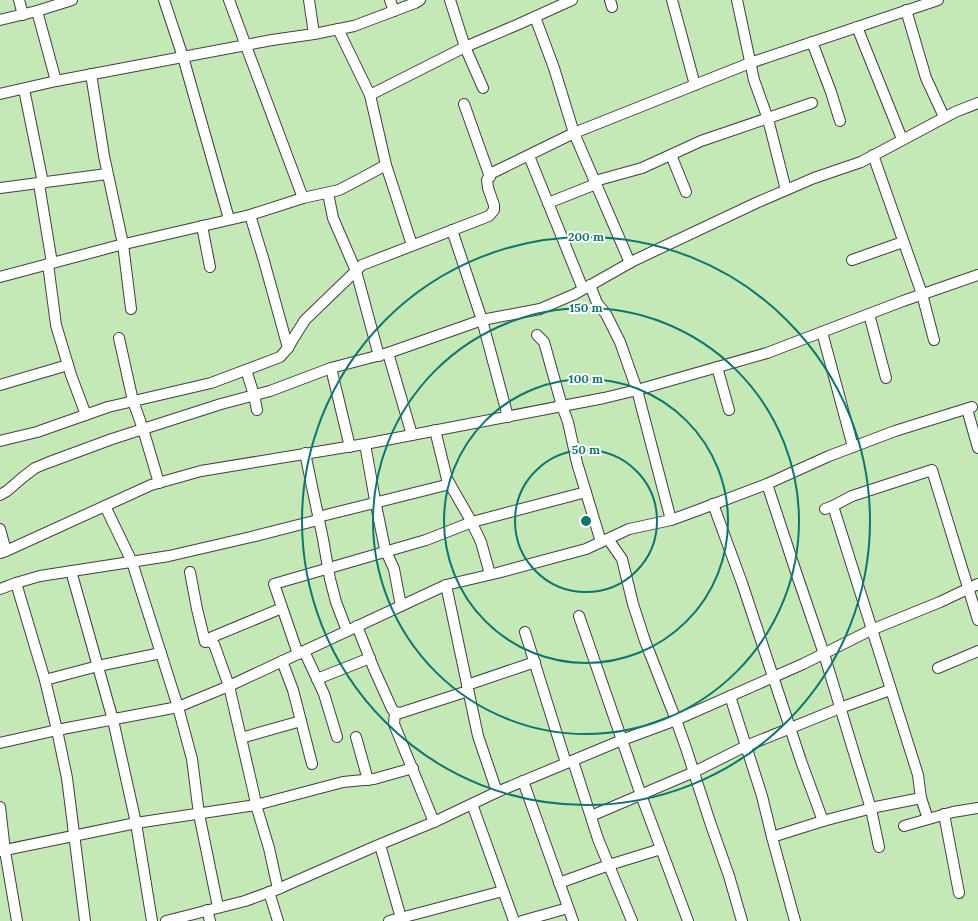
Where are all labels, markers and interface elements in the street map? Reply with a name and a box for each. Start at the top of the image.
text: 200 m [568,229,604,244]
text: 150 m [569,300,603,315]
text: 100 m [569,371,603,386]
text: 50 m [572,442,600,457]
centre of rings [579,514,593,528]

